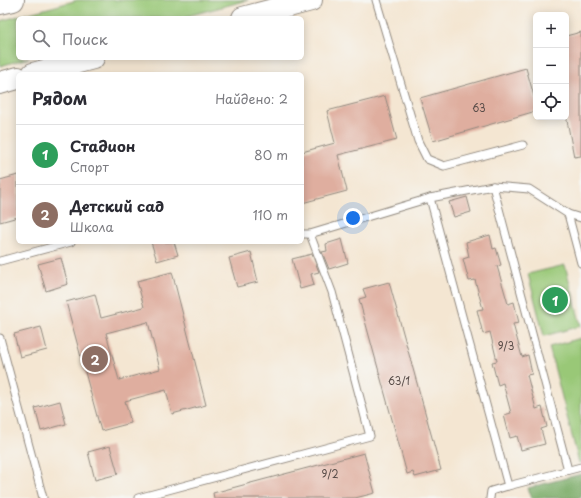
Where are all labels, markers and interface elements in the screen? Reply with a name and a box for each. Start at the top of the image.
map controls [533,12,569,120]
button: + [533,12,569,48]
search box [16,16,304,60]
icon: search [30,27,52,49]
text: Поиск [62,27,108,50]
button: − [533,48,569,84]
button: locate [533,84,569,120]
text: Рядом [32,85,87,111]
text: Найдено: 2 [215,89,288,108]
house number: 63 [472,100,486,115]
text: Стадион [70,134,136,157]
text: 1 [42,145,48,164]
text: 80 m [254,145,288,164]
text: Спорт [70,157,109,176]
text: Детский сад [70,194,164,217]
text: 2 [40,205,50,224]
text: 110 m [253,205,288,224]
your location [343,208,363,228]
text: Школа [70,217,114,236]
pin: 1 [542,285,568,315]
house number: 9/3 [498,338,514,353]
pin: 2 [82,344,108,374]
house number: 63/1 [388,373,410,388]
house number: 9/2 [322,466,338,481]

